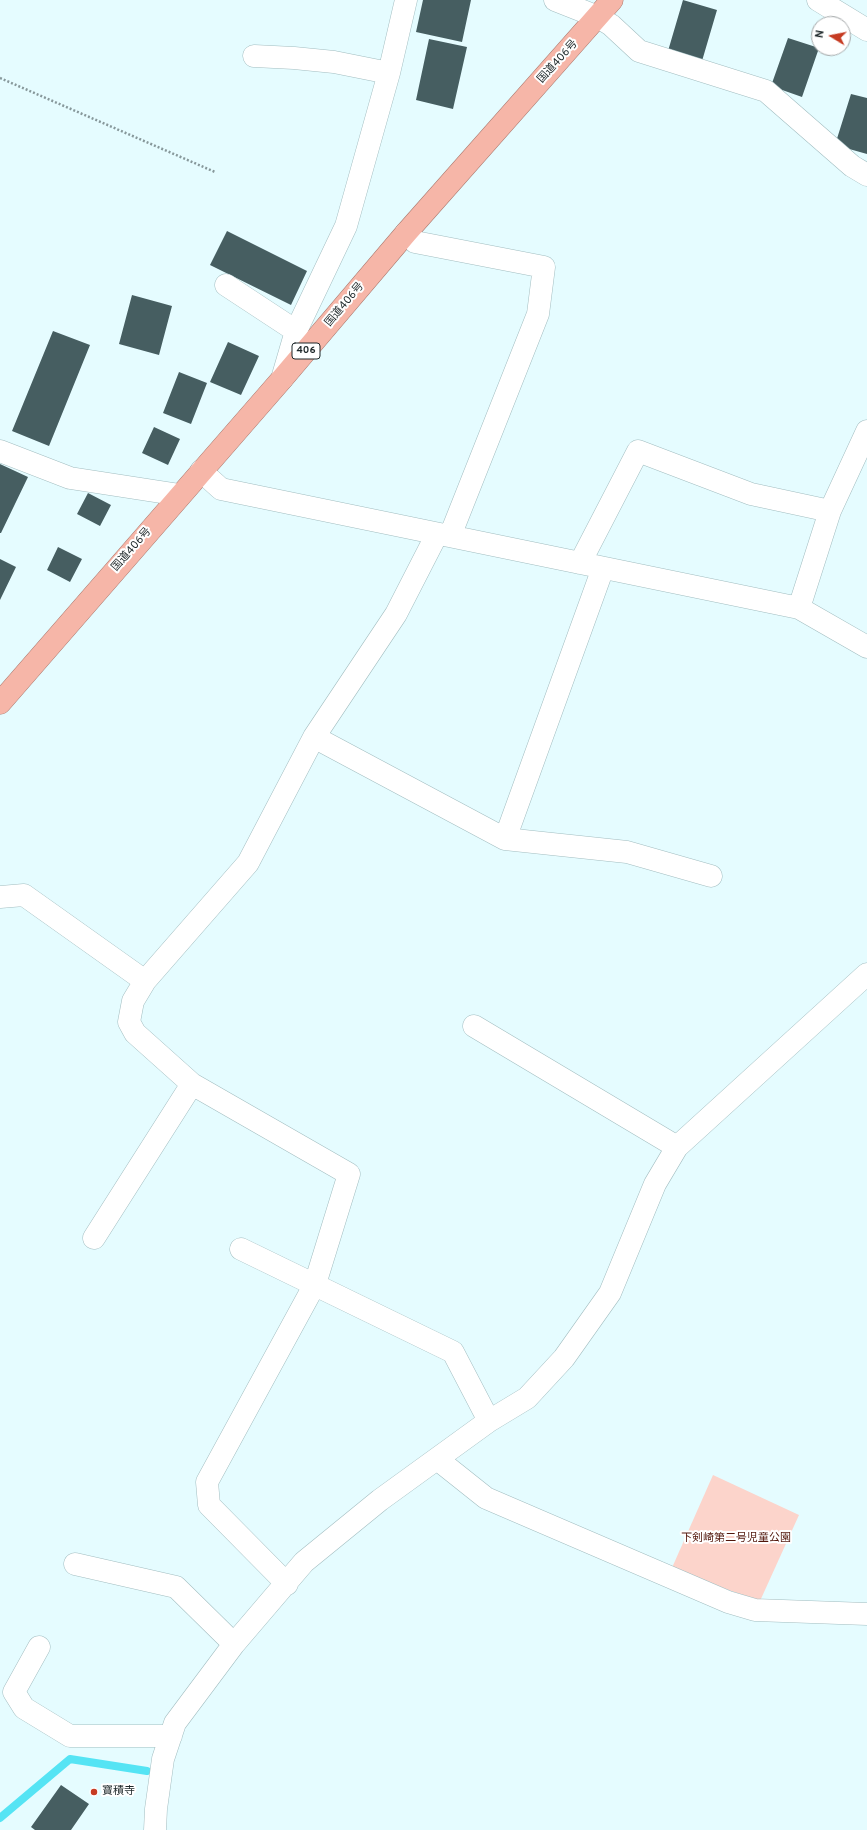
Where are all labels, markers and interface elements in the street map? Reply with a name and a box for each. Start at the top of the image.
north arrow [811,16,851,56]
text: N [813,29,828,39]
street label: 国道406号 [535,38,581,86]
street label: 国道406号 [323,280,367,330]
road number: 406 [292,343,320,359]
street label: 国道406号 [109,525,155,575]
park label: 下剣崎第二号児童公園 [681,1532,791,1546]
place label: 寶積寺 [102,1785,135,1799]
marker: 寶積寺 [89,1787,99,1797]

